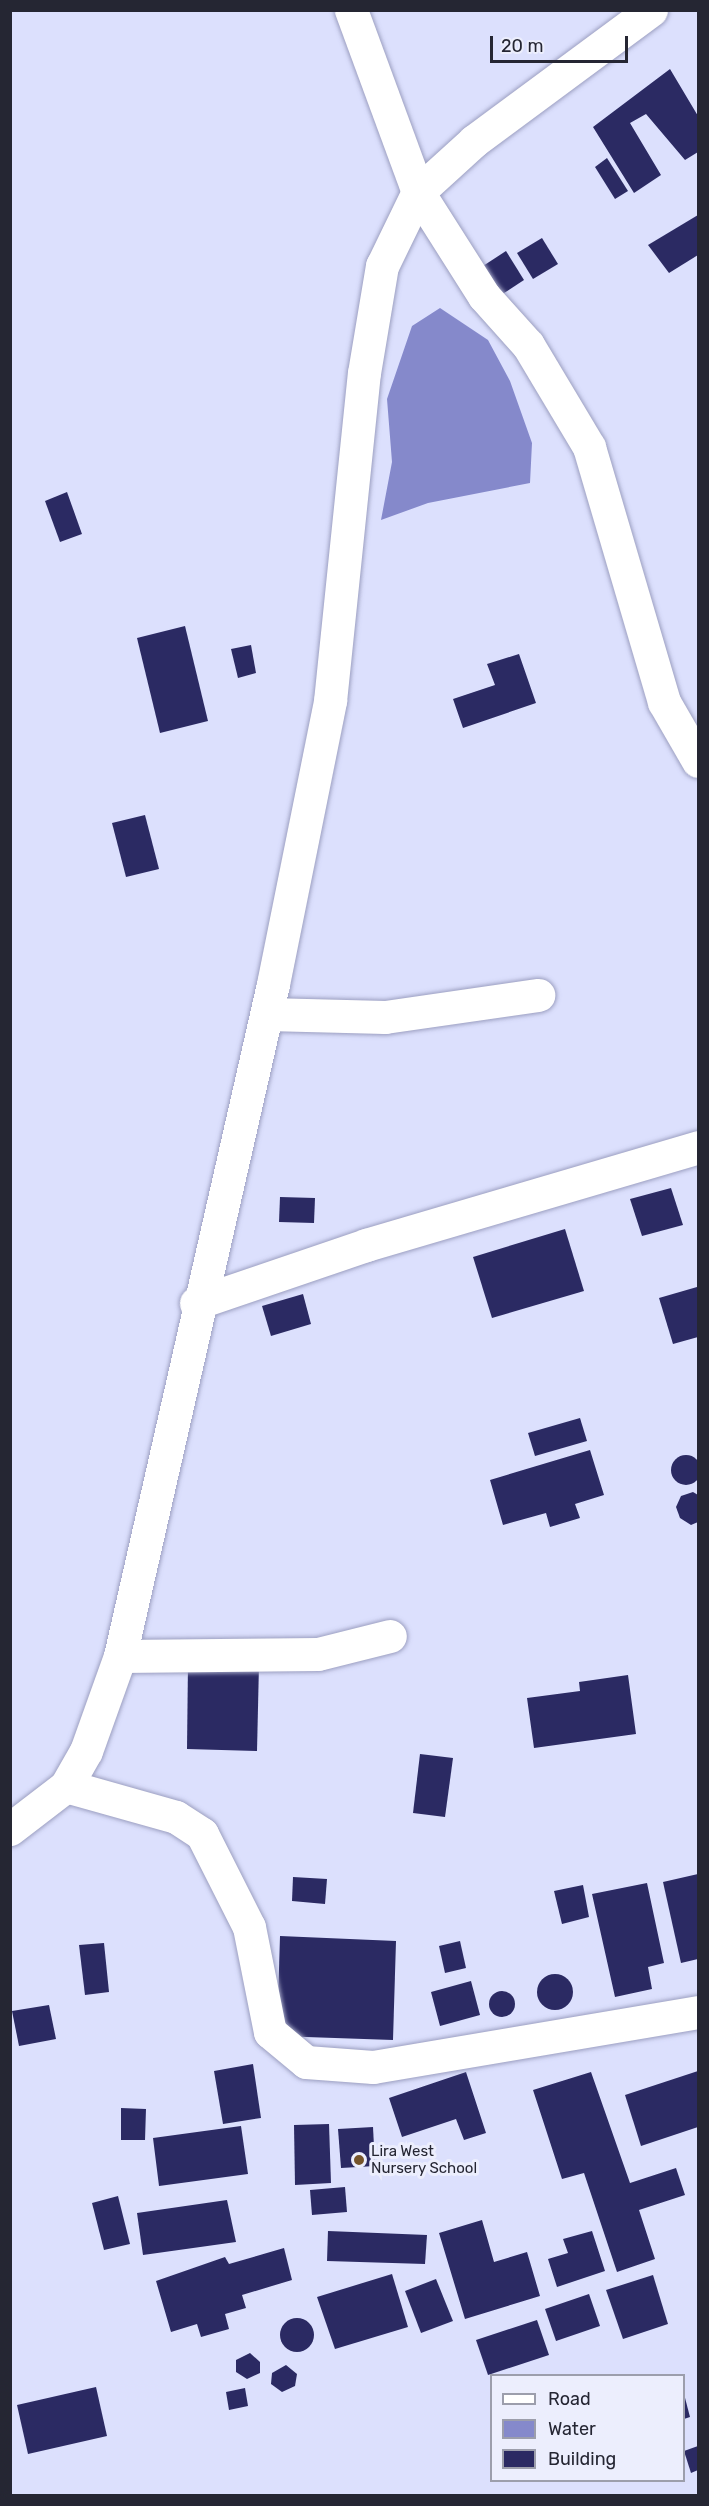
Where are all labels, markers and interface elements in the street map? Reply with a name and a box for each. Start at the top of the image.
scale bar [493,24,631,62]
text: 20 m [501,35,543,57]
place label: Lira West Nursery School [371,2142,477,2177]
marker: Lira West Nursery School [352,2153,366,2167]
legend [490,2374,685,2482]
text: Road [548,2388,591,2410]
text: Water [548,2418,596,2440]
text: Building [548,2448,616,2470]

